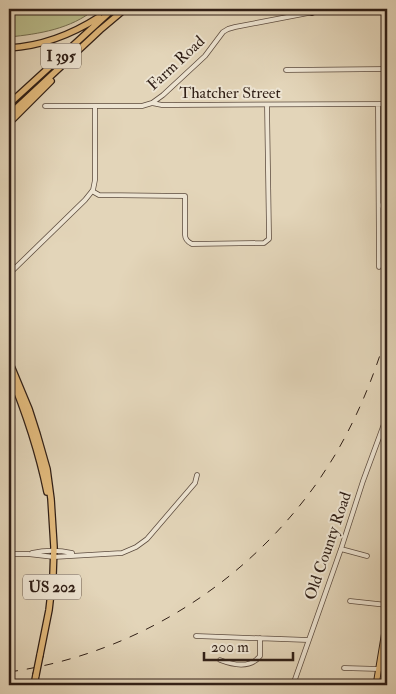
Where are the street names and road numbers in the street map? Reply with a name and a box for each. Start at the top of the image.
street label: Farm Road [143,31,209,95]
road number: I 395 [41,44,81,68]
street label: Thatcher Street [179,83,281,103]
street label: Old County Road [300,489,356,603]
road number: US 202 [23,574,81,600]

